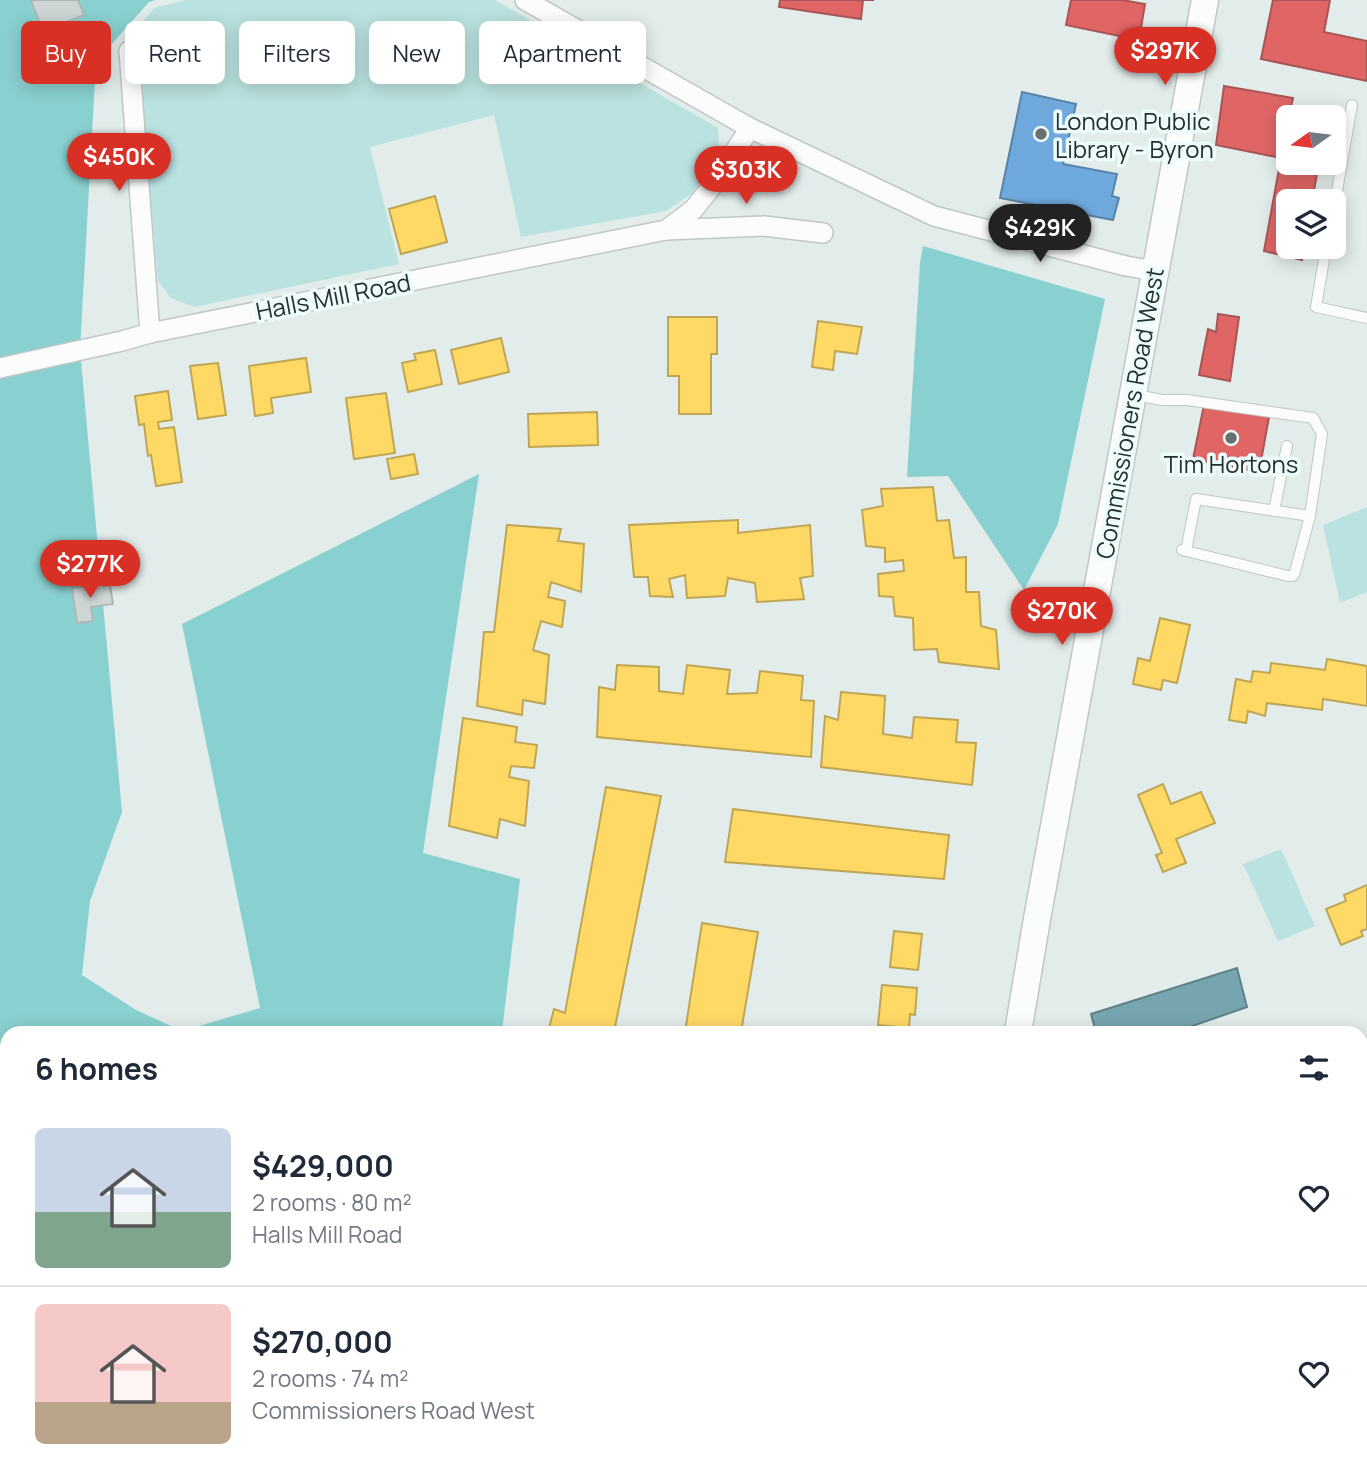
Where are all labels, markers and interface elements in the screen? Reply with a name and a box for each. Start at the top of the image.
chip: Buy [21,21,111,84]
chip: Rent [125,21,225,84]
chip: Filters [239,21,355,84]
chip: New [369,21,465,84]
chip: Apartment [479,21,646,84]
pin: $297K [1116,28,1214,87]
text: $297K [1130,34,1200,66]
place label: London Public Library - Byron [1055,104,1214,165]
north arrow [1276,105,1346,175]
map controls [1276,105,1346,259]
marker: London Public Library - Byron [1033,126,1049,142]
pin: $450K [70,134,168,193]
text: $450K [83,140,155,172]
pin: $303K [697,146,795,206]
text: $303K [710,153,782,185]
button: layers [1276,189,1346,259]
pin: $429K [991,204,1089,264]
text: $429K [1004,211,1076,243]
street label: Halls Mill Road [253,265,413,327]
street label: Commissioners Road West [1087,265,1171,561]
marker: Tim Hortons [1223,430,1239,446]
place label: Tim Hortons [1164,447,1298,480]
pin: $277K [41,540,139,600]
text: $277K [56,547,124,579]
pin: $270K [1013,588,1111,647]
text: $270K [1027,594,1097,626]
text: 6 homes [35,1048,158,1089]
icon: filters [1295,1049,1333,1087]
text: $429,000 [252,1145,394,1186]
icon: home [91,1156,175,1240]
icon: heart [1295,1179,1333,1217]
text: 2 rooms · 80 m² [252,1186,412,1218]
text: Halls Mill Road [252,1218,403,1250]
text: $270,000 [252,1321,393,1362]
icon: home [91,1332,175,1416]
icon: heart [1295,1355,1333,1393]
text: 2 rooms · 74 m² [252,1362,408,1394]
text: Commissioners Road West [252,1394,535,1426]

